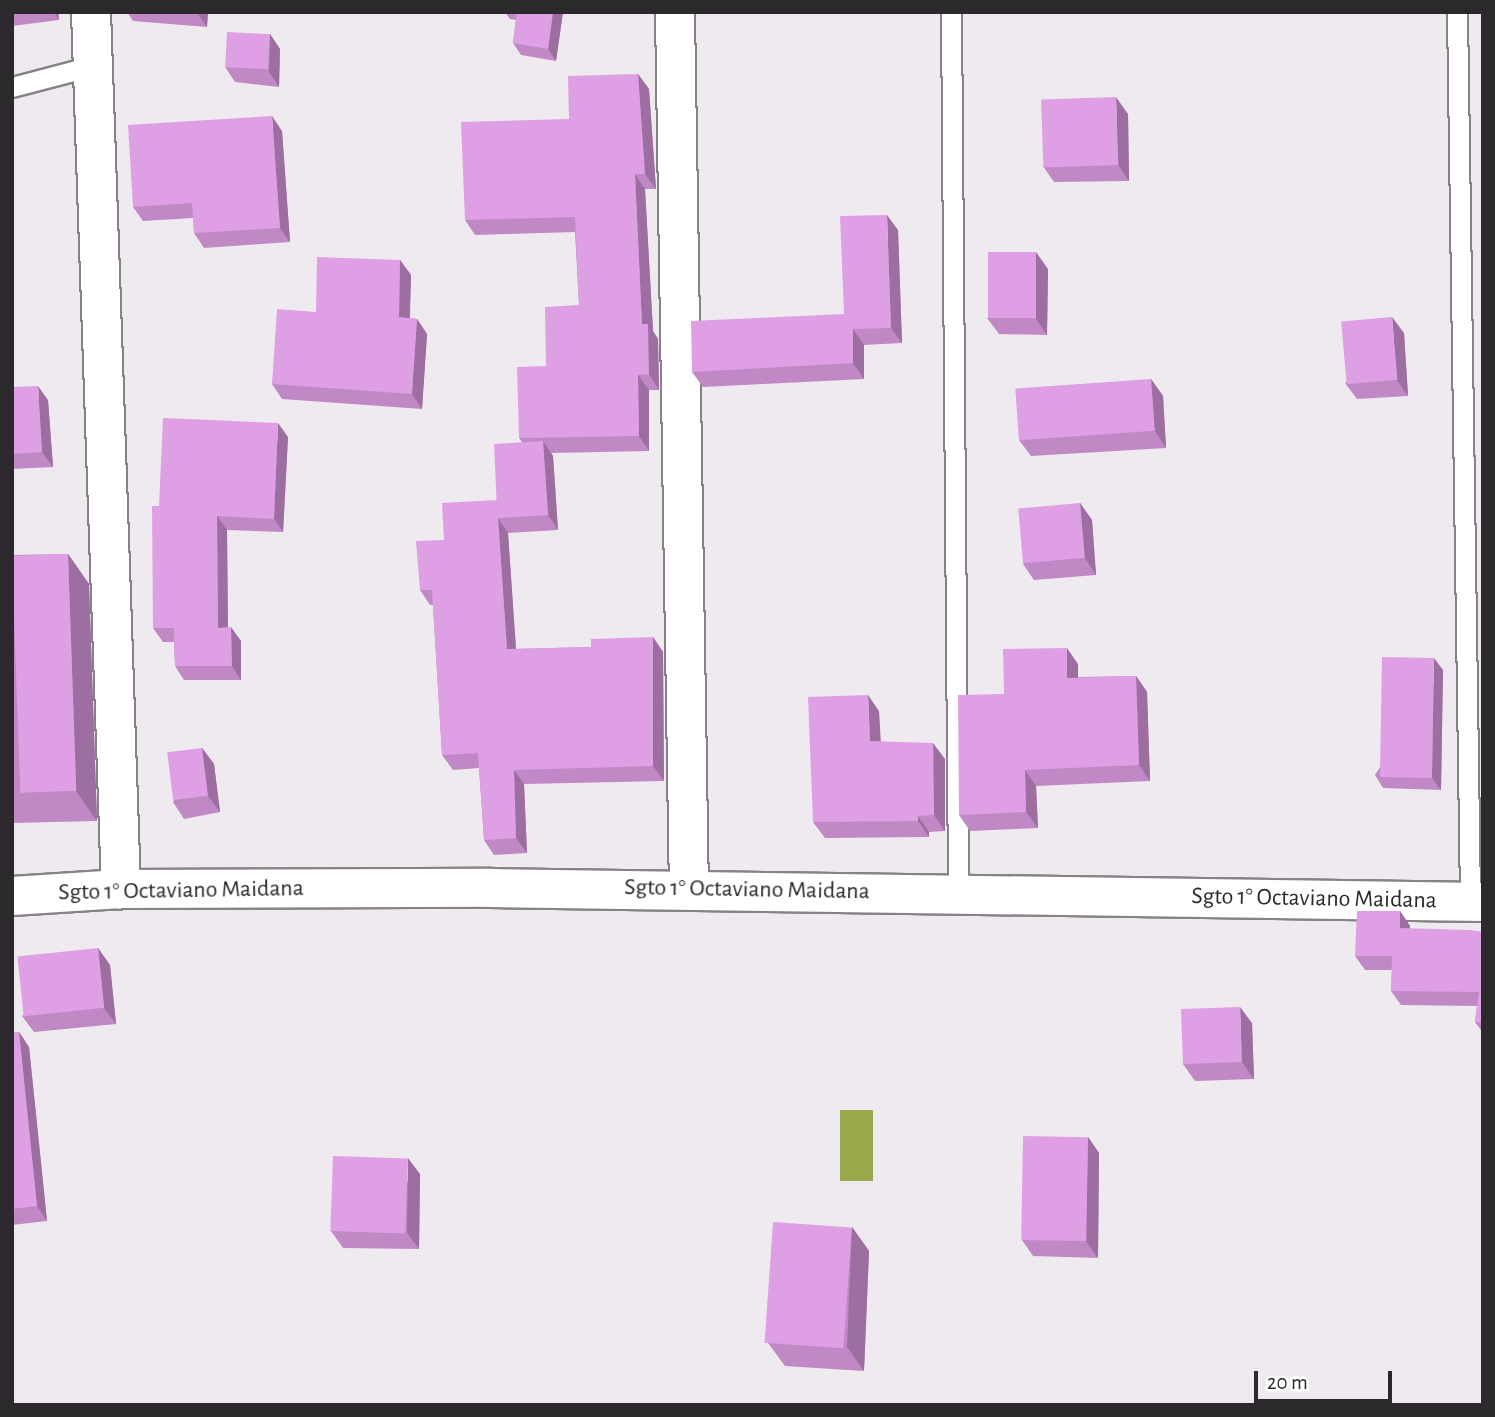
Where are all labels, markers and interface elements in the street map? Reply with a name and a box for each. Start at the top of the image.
street label: Sgto 1° Octaviano Maidana [624,873,870,907]
street label: Sgto 1° Octaviano Maidana [58,874,304,908]
street label: Sgto 1° Octaviano Maidana [1191,882,1437,916]
scale bar [1257,1358,1395,1402]
text: 20 m [1267,1372,1308,1393]

